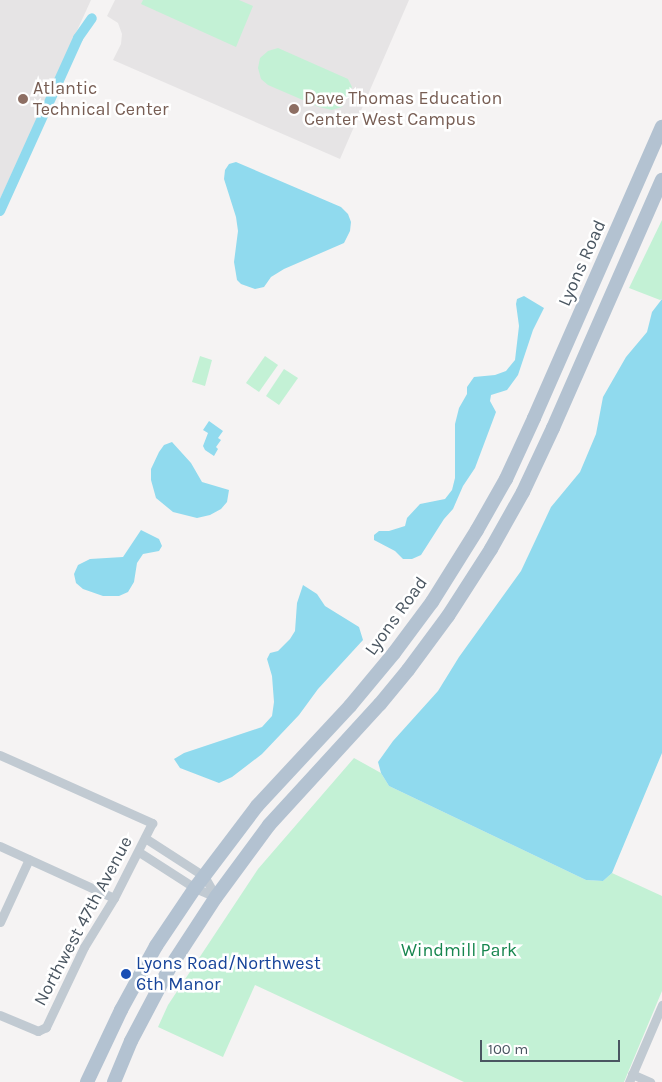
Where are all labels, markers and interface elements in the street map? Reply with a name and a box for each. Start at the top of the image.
place label: Atlantic Technical Center [33,78,168,120]
place label: Dave Thomas Education Center West Campus [304,88,502,130]
marker: Atlantic Technical Center [17,93,29,105]
marker: Dave Thomas Education Center West Campus [288,103,300,115]
street label: Lyons Road [553,217,611,309]
street label: Lyons Road [360,572,432,660]
street label: Northwest 47th Avenue [29,833,137,1009]
park label: Windmill Park [401,939,517,961]
place label: Lyons Road/Northwest 6th Manor [136,953,321,996]
marker: Lyons Road/Northwest 6th Manor [120,968,132,980]
scale bar [482,1030,622,1062]
text: 100 m [488,1040,528,1058]

